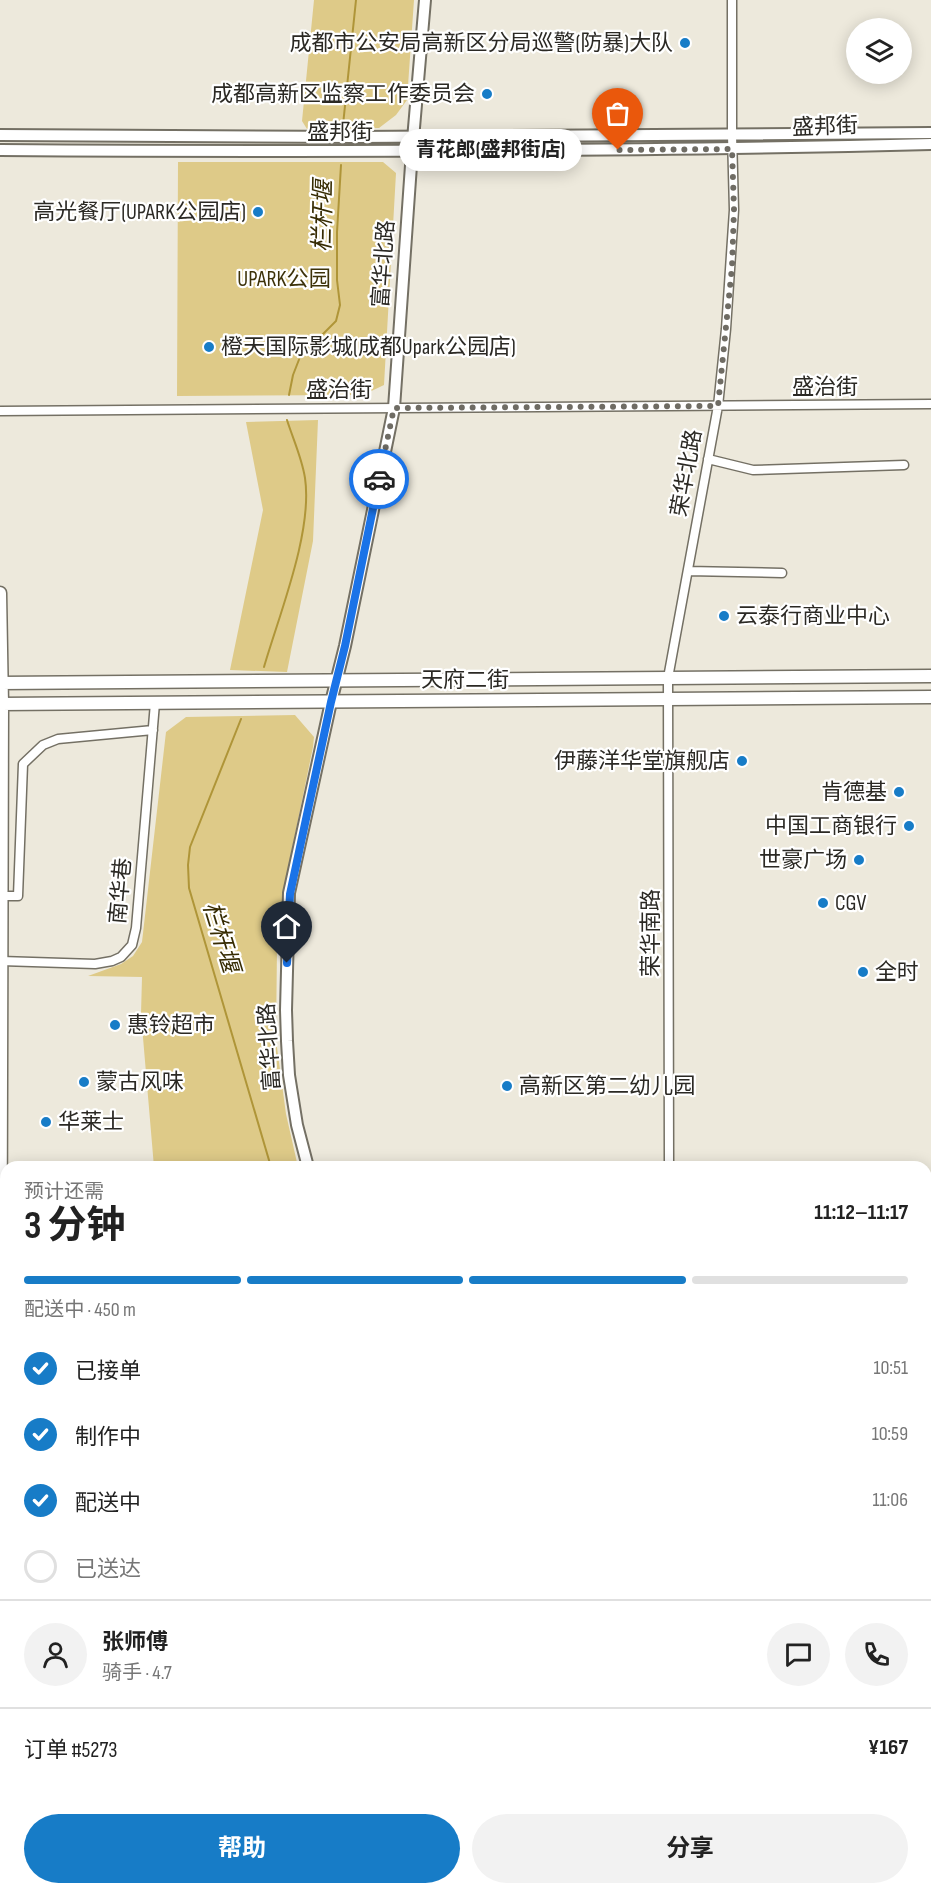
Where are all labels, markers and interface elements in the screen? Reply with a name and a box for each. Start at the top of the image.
map controls [846,18,912,84]
button: layers [846,18,912,84]
place label: 成都市公安局高新区分局巡警(防暴)大队 [289,30,673,57]
marker: 成都市公安局高新区分局巡警(防暴)大队 [678,36,692,50]
place label: 成都高新区监察工作委员会 [211,81,475,108]
marker: 成都高新区监察工作委员会 [480,87,494,101]
pin [592,88,643,150]
icon: bag [601,97,634,130]
street label: 盛邦街 [792,112,858,142]
street label: 盛邦街 [307,119,373,146]
callout: 青花郎(盛邦街店) [399,129,582,171]
text: 青花郎(盛邦街店) [416,138,565,162]
water label: 栏杆堰 [308,176,338,252]
place label: 高光餐厅(UPARK公园店) [33,199,246,226]
marker: 高光餐厅(UPARK公园店) [251,205,265,219]
street label: 富华北路 [367,219,401,309]
park label: UPARK公园 [237,266,331,293]
place label: 橙天国际影城(成都Upark公园店) [221,334,516,361]
marker: 橙天国际影城(成都Upark公园店) [202,340,216,354]
street label: 盛治街 [792,374,858,401]
street label: 盛治街 [306,377,372,404]
street label: 荣华北路 [666,427,708,519]
courier [349,449,409,509]
icon: car [363,463,396,496]
place label: 云泰行商业中心 [736,603,890,630]
marker: 云泰行商业中心 [717,609,731,623]
street label: 天府二街 [421,667,509,694]
place label: 伊藤洋华堂旗舰店 [554,748,730,775]
marker: 伊藤洋华堂旗舰店 [735,754,749,768]
place label: 肯德基 [821,779,887,806]
marker: 肯德基 [892,785,906,799]
place label: 中国工商银行 [765,813,897,840]
marker: 中国工商银行 [902,819,916,833]
place label: 世豪广场 [759,847,847,874]
marker: 世豪广场 [852,853,866,867]
street label: 南华巷 [105,857,137,925]
street label: 荣华南路 [638,889,665,977]
place label: CGV [835,890,866,917]
marker: CGV [816,896,830,910]
water label: 栏杆堰 [197,898,247,979]
pin [261,901,312,963]
icon: home [270,910,303,943]
place label: 全时 [875,959,919,986]
marker: 全时 [856,965,870,979]
street label: 富华北路 [253,1002,287,1092]
place label: 惠铃超市 [127,1012,215,1039]
marker: 惠铃超市 [108,1018,122,1032]
place label: 蒙古风味 [96,1069,184,1096]
place label: 高新区第二幼儿园 [519,1073,695,1100]
marker: 蒙古风味 [77,1075,91,1089]
marker: 高新区第二幼儿园 [500,1079,514,1093]
place label: 华莱士 [58,1109,124,1136]
marker: 华莱士 [39,1115,53,1129]
text: 预计还需 [24,1180,104,1204]
text: 11:12–11:17 [814,1199,908,1226]
text: 3 分钟 [24,1203,126,1250]
text: 配送中 · 450 m [24,1298,136,1322]
icon: check [24,1352,57,1385]
text: 10:51 [874,1356,908,1380]
text: 已接单 [75,1358,141,1385]
icon: check [24,1418,57,1451]
text: 10:59 [872,1422,908,1446]
text: 制作中 [75,1424,141,1451]
icon: check [24,1484,57,1517]
text: 11:06 [873,1488,908,1512]
text: 配送中 [75,1490,141,1517]
text: 已送达 [75,1556,141,1583]
button: person [24,1623,87,1686]
button: chat [767,1623,830,1686]
button: phone [845,1623,908,1686]
text: 张师傅 [102,1629,168,1656]
text: 骑手 · 4.7 [102,1661,172,1685]
text: ¥167 [868,1734,908,1761]
text: 订单 #5273 [24,1737,117,1764]
button: 帮助 [24,1814,460,1883]
button: 分享 [472,1814,908,1883]

